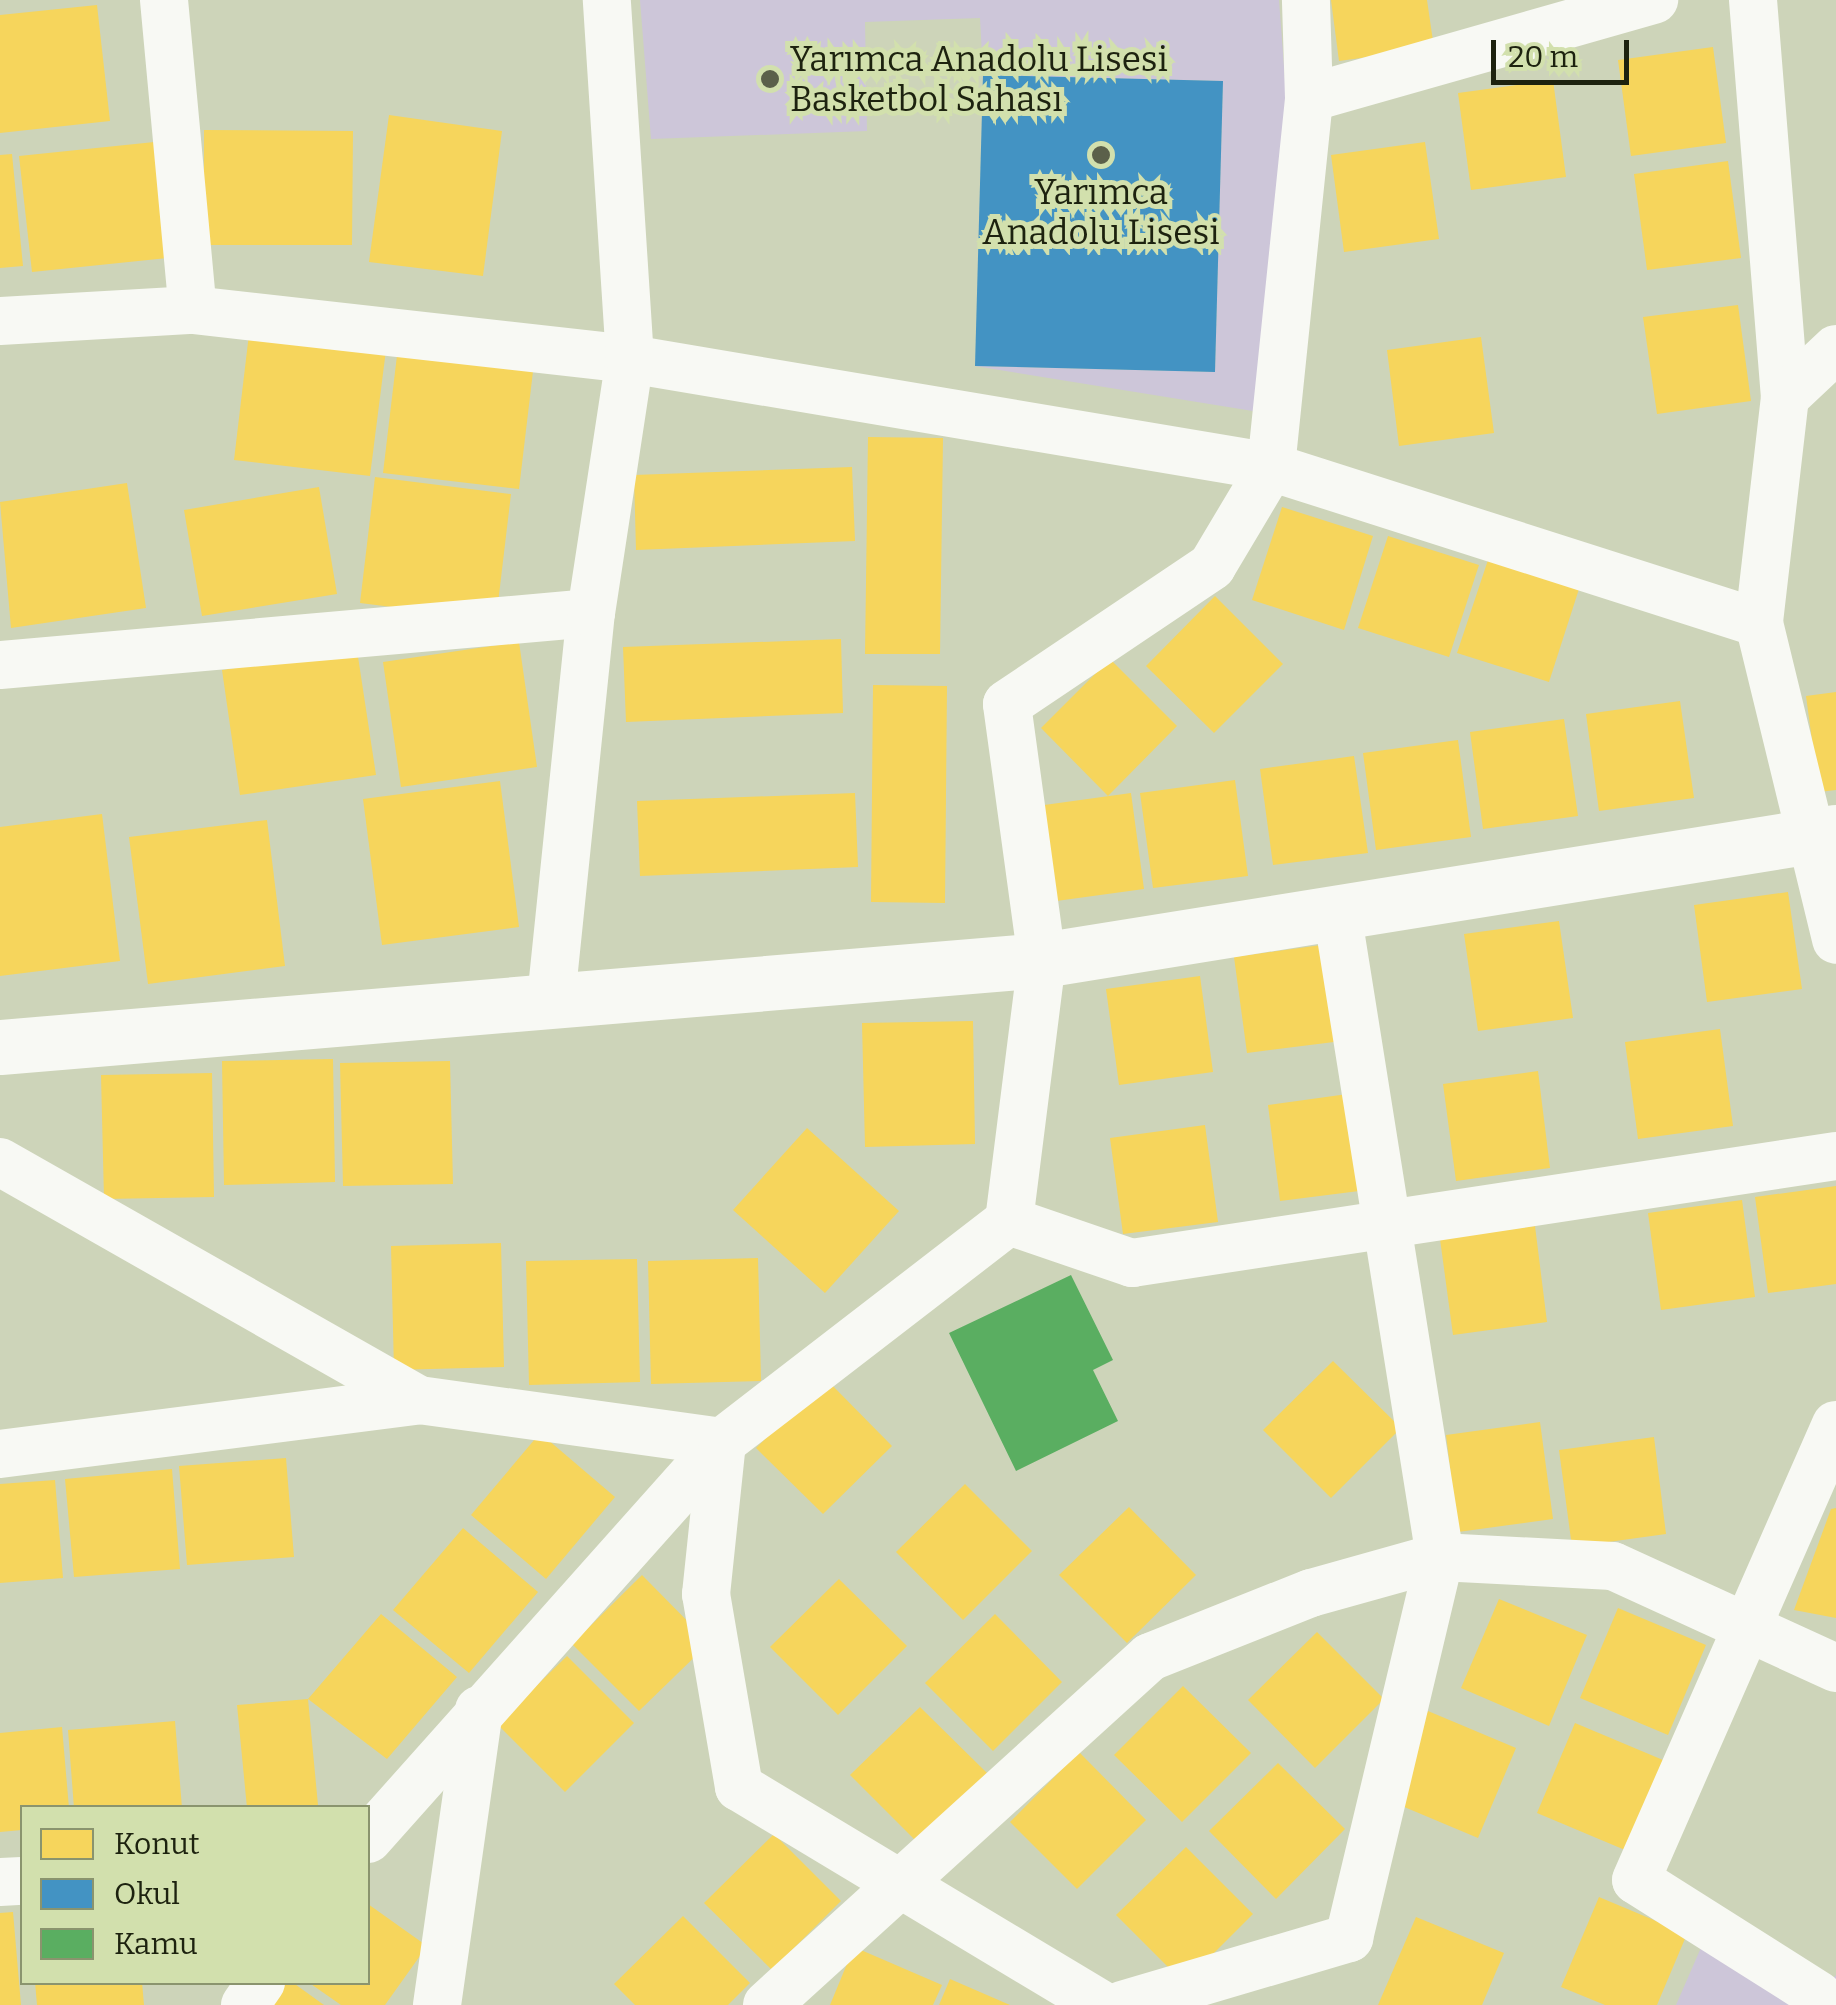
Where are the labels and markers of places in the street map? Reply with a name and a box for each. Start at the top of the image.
place label: Yarımca Anadolu Lisesi Basketbol Sahası [790,38,1168,120]
marker: Yarımca Anadolu Lisesi Basketbol Sahası [759,68,781,90]
marker: Yarımca Anadolu Lisesi [1090,144,1112,166]
place label: Yarımca Anadolu Lisesi [982,171,1220,253]

